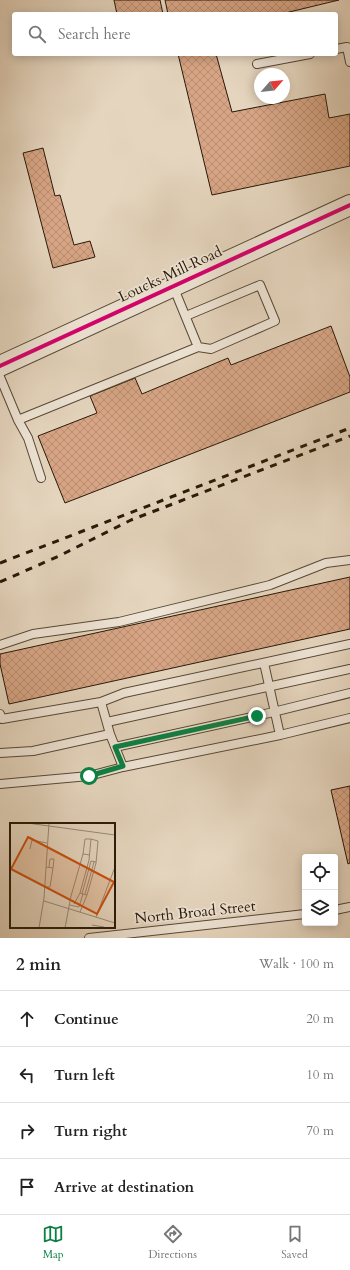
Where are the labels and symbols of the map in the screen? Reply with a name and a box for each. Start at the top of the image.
north arrow [254,68,290,104]
street label: Loucks Mill Road [115,241,225,307]
route end [248,707,266,725]
route start [80,767,98,785]
inset map [10,823,115,928]
street label: North Broad Street [133,896,257,928]

